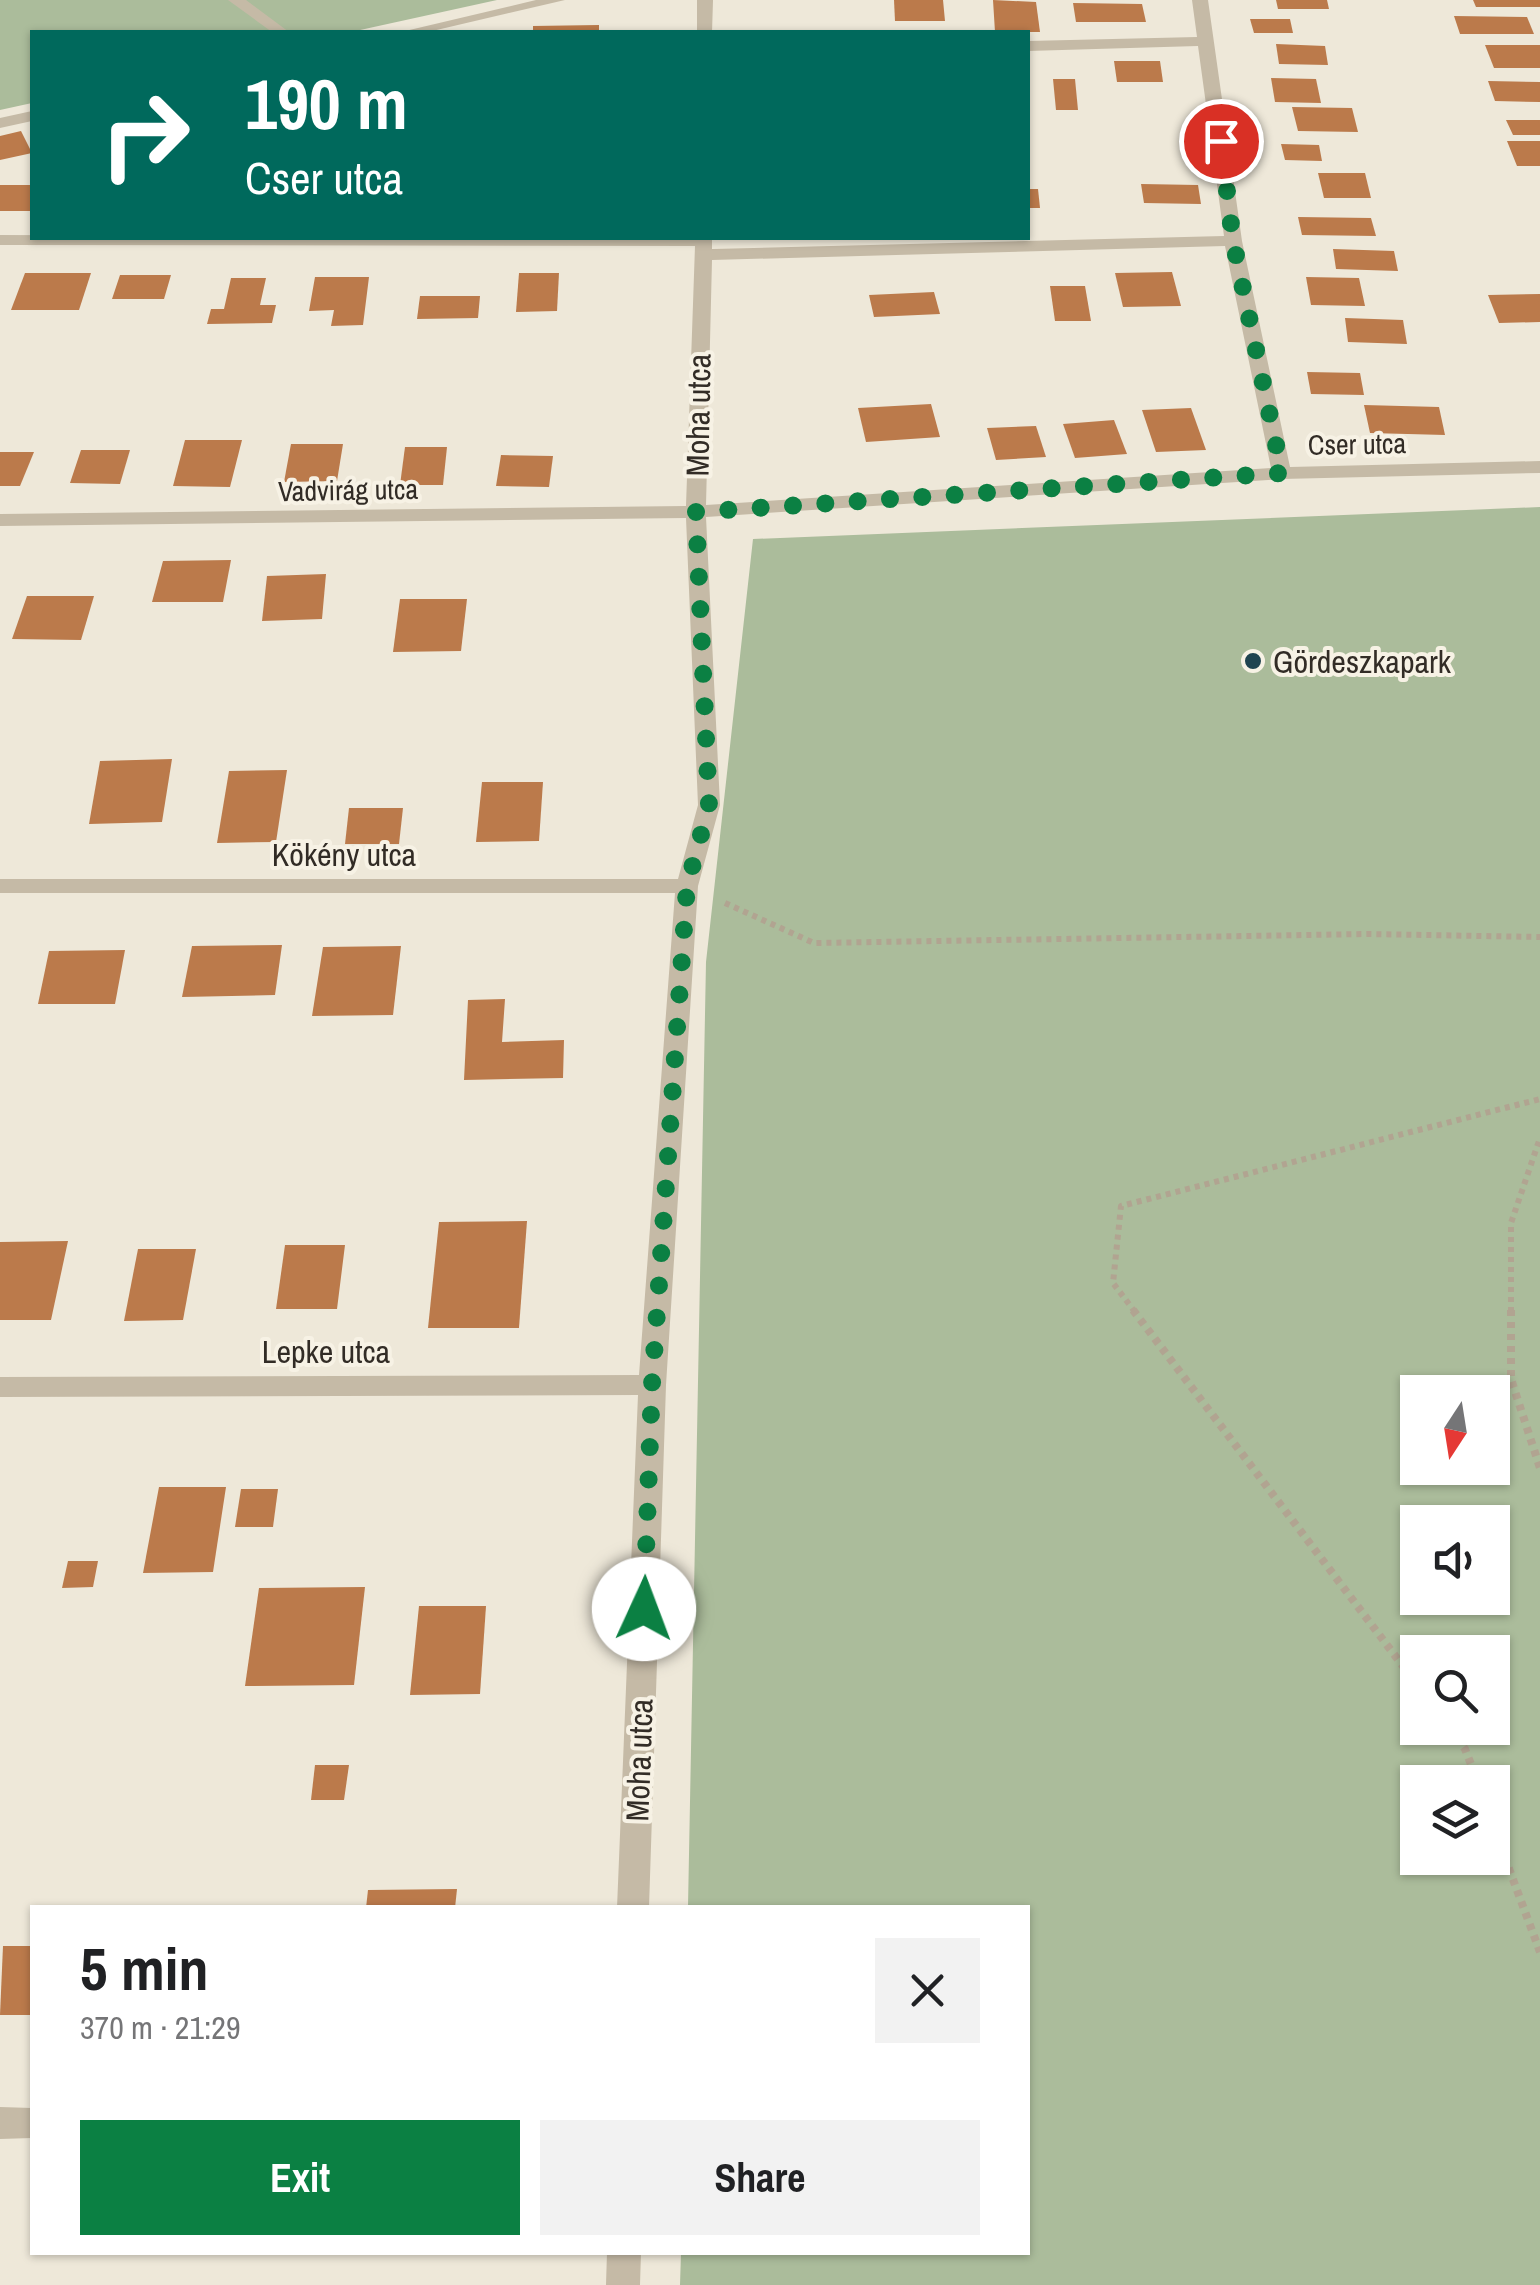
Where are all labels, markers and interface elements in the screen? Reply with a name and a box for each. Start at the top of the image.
text: 190 m [245,57,408,151]
icon: right [80,70,210,200]
pin [1179,99,1264,184]
icon: arrive [1194,114,1249,169]
text: Cser utca [245,147,403,208]
street label: Moha utca [675,353,721,477]
street label: Cser utca [1308,424,1407,464]
street label: Vadvirág utca [278,470,419,510]
place label: Gördeszkapark [1273,640,1452,683]
marker: Gördeszkapark [1242,650,1264,672]
street label: Kökény utca [272,833,417,876]
street label: Lepke utca [262,1330,391,1373]
north arrow [1400,1375,1510,1485]
map controls [1400,1375,1510,1875]
button: sound [1400,1505,1510,1615]
position arrow [592,1557,696,1661]
button: search [1400,1635,1510,1745]
street label: Moha utca [615,1698,663,1822]
button: layers [1400,1765,1510,1875]
text: 5 min [80,1928,209,2009]
button: close [875,1938,980,2043]
text: 370 m · 21:29 [80,2006,240,2049]
button: Exit [80,2120,520,2235]
button: Share [540,2120,980,2235]

